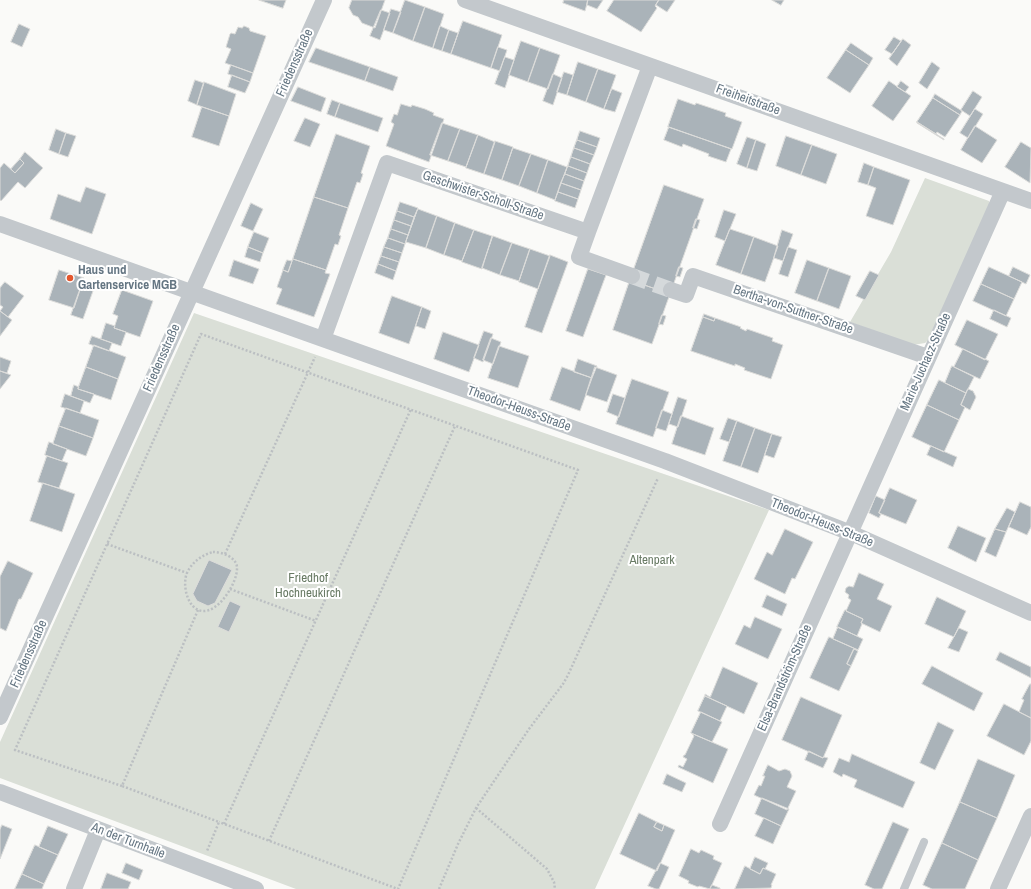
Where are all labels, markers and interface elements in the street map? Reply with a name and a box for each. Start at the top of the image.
street label: Friedensstraße [273,27,317,99]
street label: Freiheitstraße [714,81,782,119]
street label: Geschwister-Scholl-Straße [420,168,546,224]
place label: Haus und Gartenservice MGB [78,263,177,294]
marker: Haus und Gartenservice MGB [65,273,75,283]
street label: Bertha-von-Suttner-Straße [731,282,855,338]
street label: Marie-Juchacz-Straße [897,311,955,413]
street label: Friedensstraße [140,322,184,394]
street label: Theodor-Heuss-Straße [465,383,573,435]
street label: Theodor-Heuss-Straße [769,495,875,551]
park label: Altenpark [629,553,675,569]
park label: Friedhof Hochneukirch [275,571,341,602]
street label: Friedensstraße [7,618,51,690]
street label: Elsa-Brandström-Straße [755,622,815,734]
street label: An der Turnhalle [89,820,167,862]

